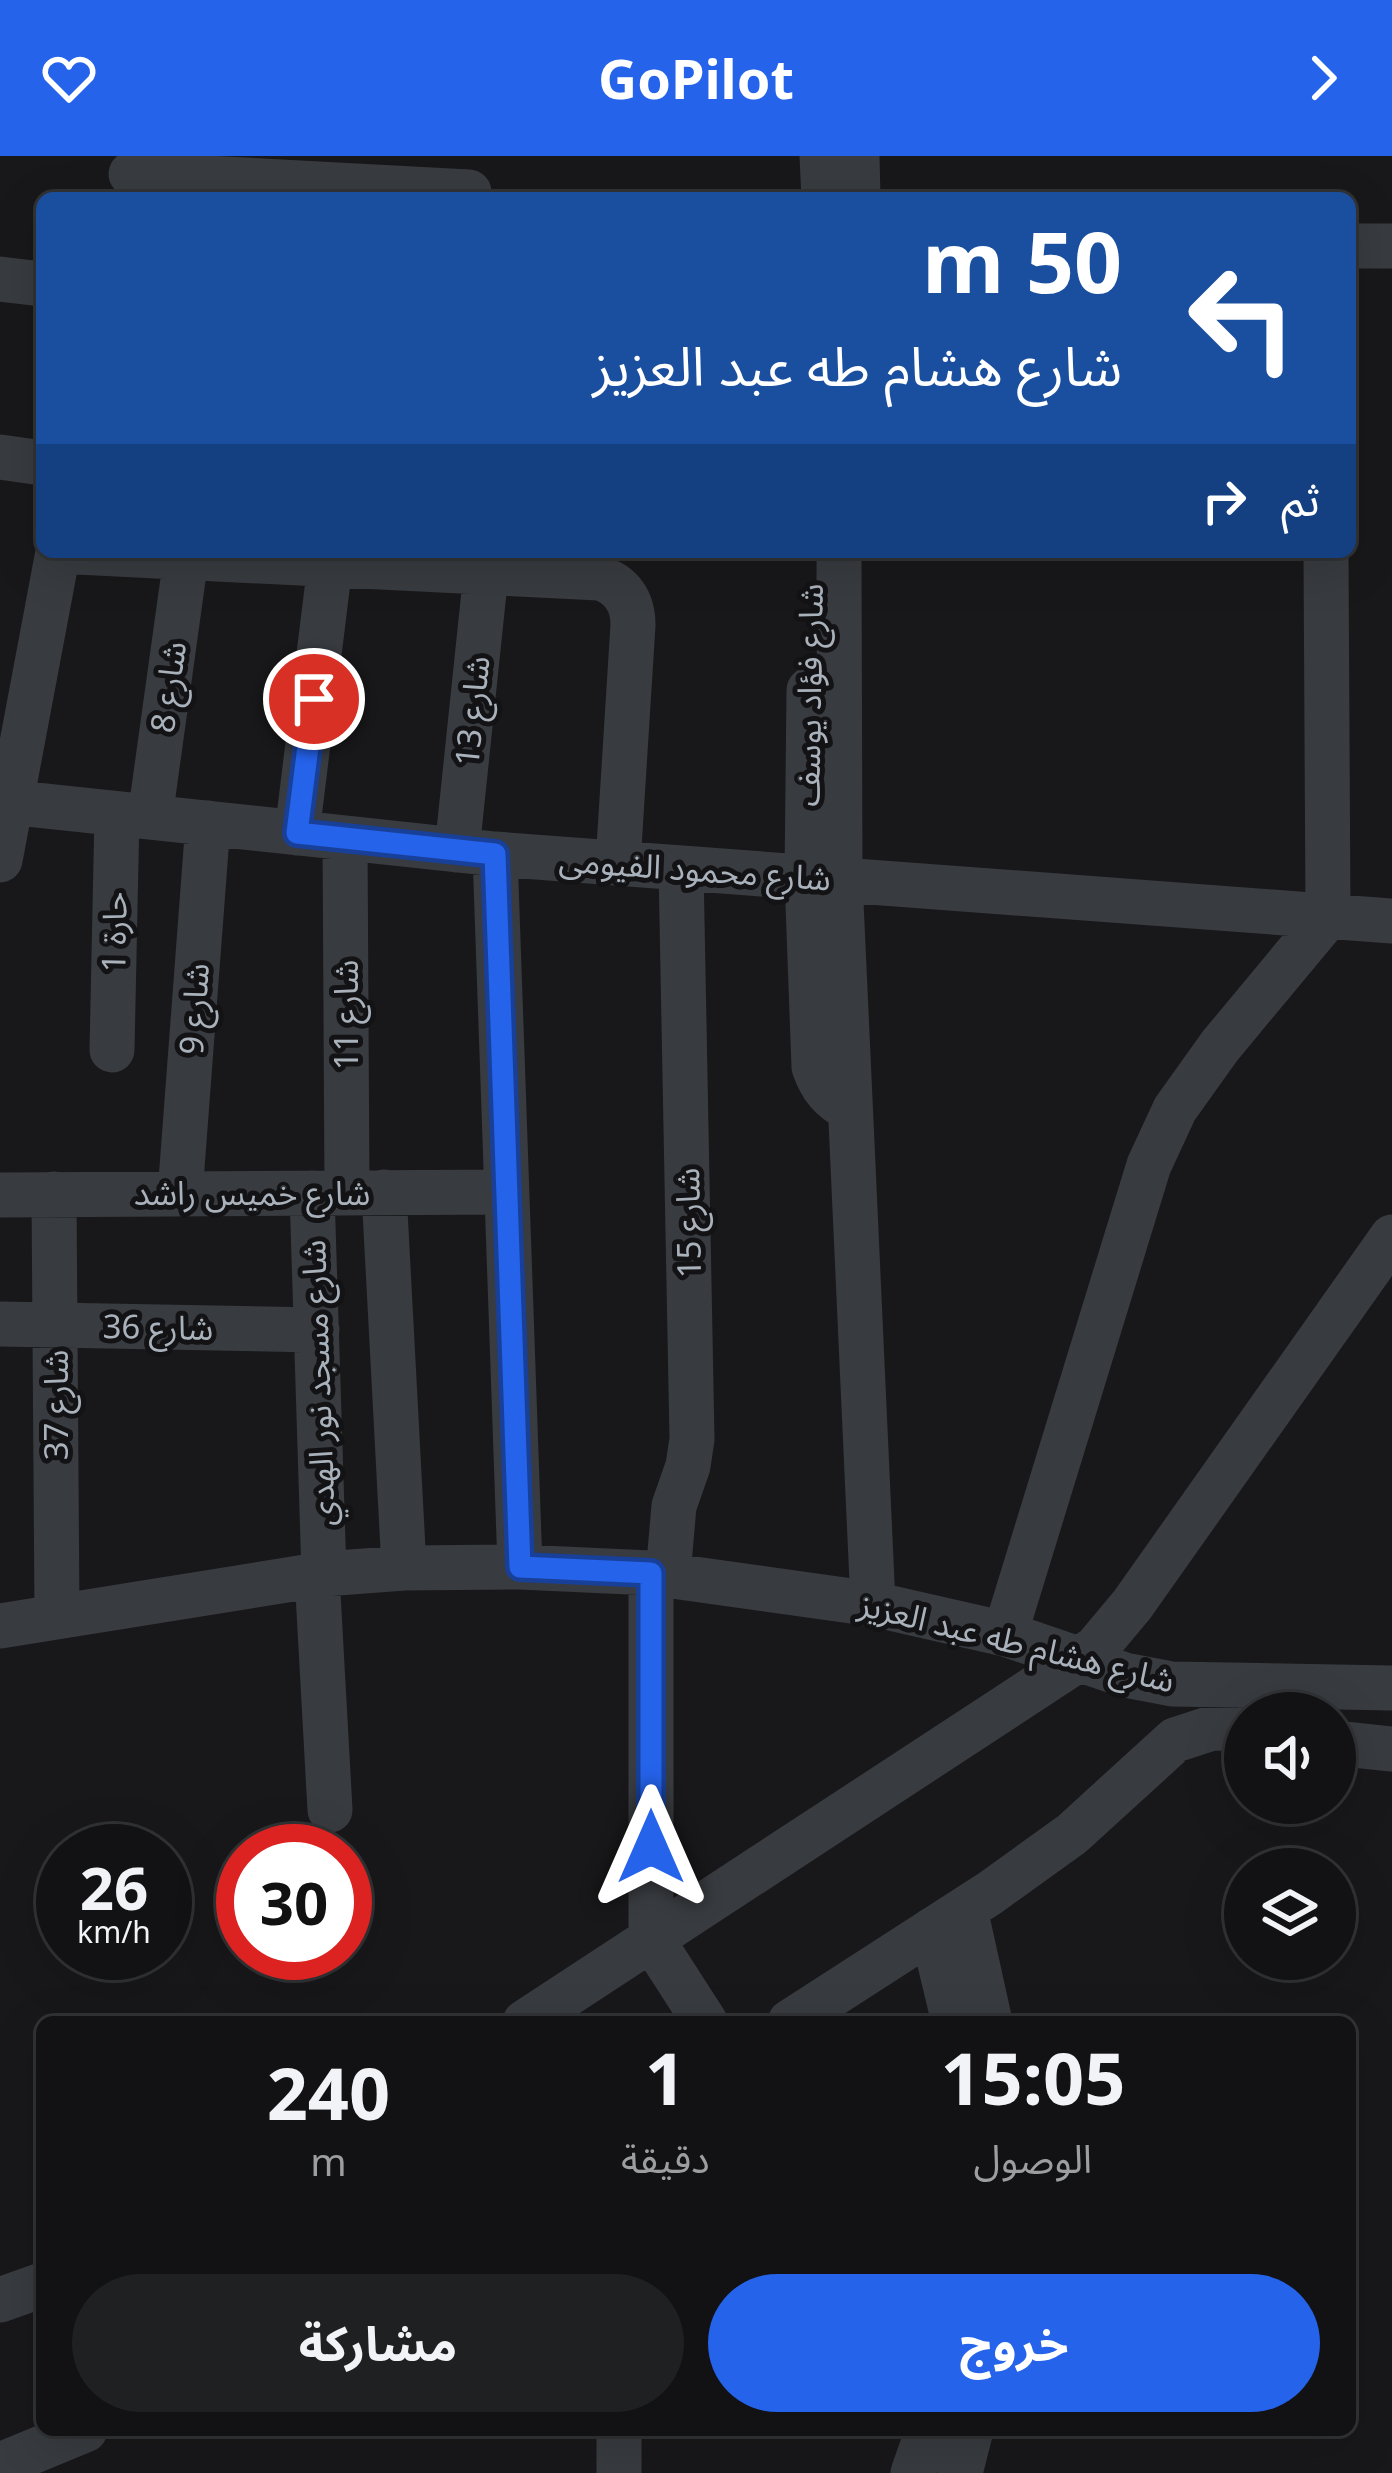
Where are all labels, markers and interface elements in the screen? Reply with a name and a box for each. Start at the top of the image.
text: GoPilot [598,41,794,115]
icon: heart [36,45,102,111]
icon: forward [1290,45,1356,111]
text: 50 m [922,203,1122,318]
icon: left [1164,240,1320,396]
text: شارع هشام طه عبد العزيز [592,328,1122,402]
icon: right [1191,468,1257,534]
text: ثم [1281,468,1320,529]
street label: شارع فؤاد يوسف [784,583,836,807]
street label: شارع 8 [139,638,199,736]
pin [263,648,365,750]
street label: شارع 13 [443,654,503,769]
icon: arrive [281,666,347,732]
street label: شارع محمود الفيومى [557,837,833,903]
street label: حارة 1 [90,891,137,973]
street label: شارع 11 [323,960,371,1070]
street label: شارع 9 [168,962,222,1057]
street label: شارع 15 [664,1167,714,1279]
street label: شارع خميس راشد [134,1170,370,1218]
street label: شارع مسجد نور الهدي [290,1239,349,1527]
street label: شارع 36 [102,1303,214,1353]
street label: شارع 37 [33,1350,81,1460]
street label: شارع هشام طه عبد العزيز [853,1580,1180,1705]
map controls [1224,1692,1356,1980]
button: sound [1224,1692,1356,1824]
position arrow [588,1784,714,1910]
speed limit sign: 30 [216,1824,372,1980]
text: 26 [80,1846,148,1928]
button: layers [1224,1848,1356,1980]
text: km/h [77,1911,151,1952]
text: 1 [645,2028,686,2126]
text: 15:05 [940,2028,1125,2126]
text: 240 [267,2043,390,2141]
text: دقيقة [621,2131,710,2184]
text: الوصول [974,2131,1092,2184]
text: m [310,2134,347,2187]
button: مشاركة [72,2274,684,2412]
button: خروج [708,2274,1320,2412]

